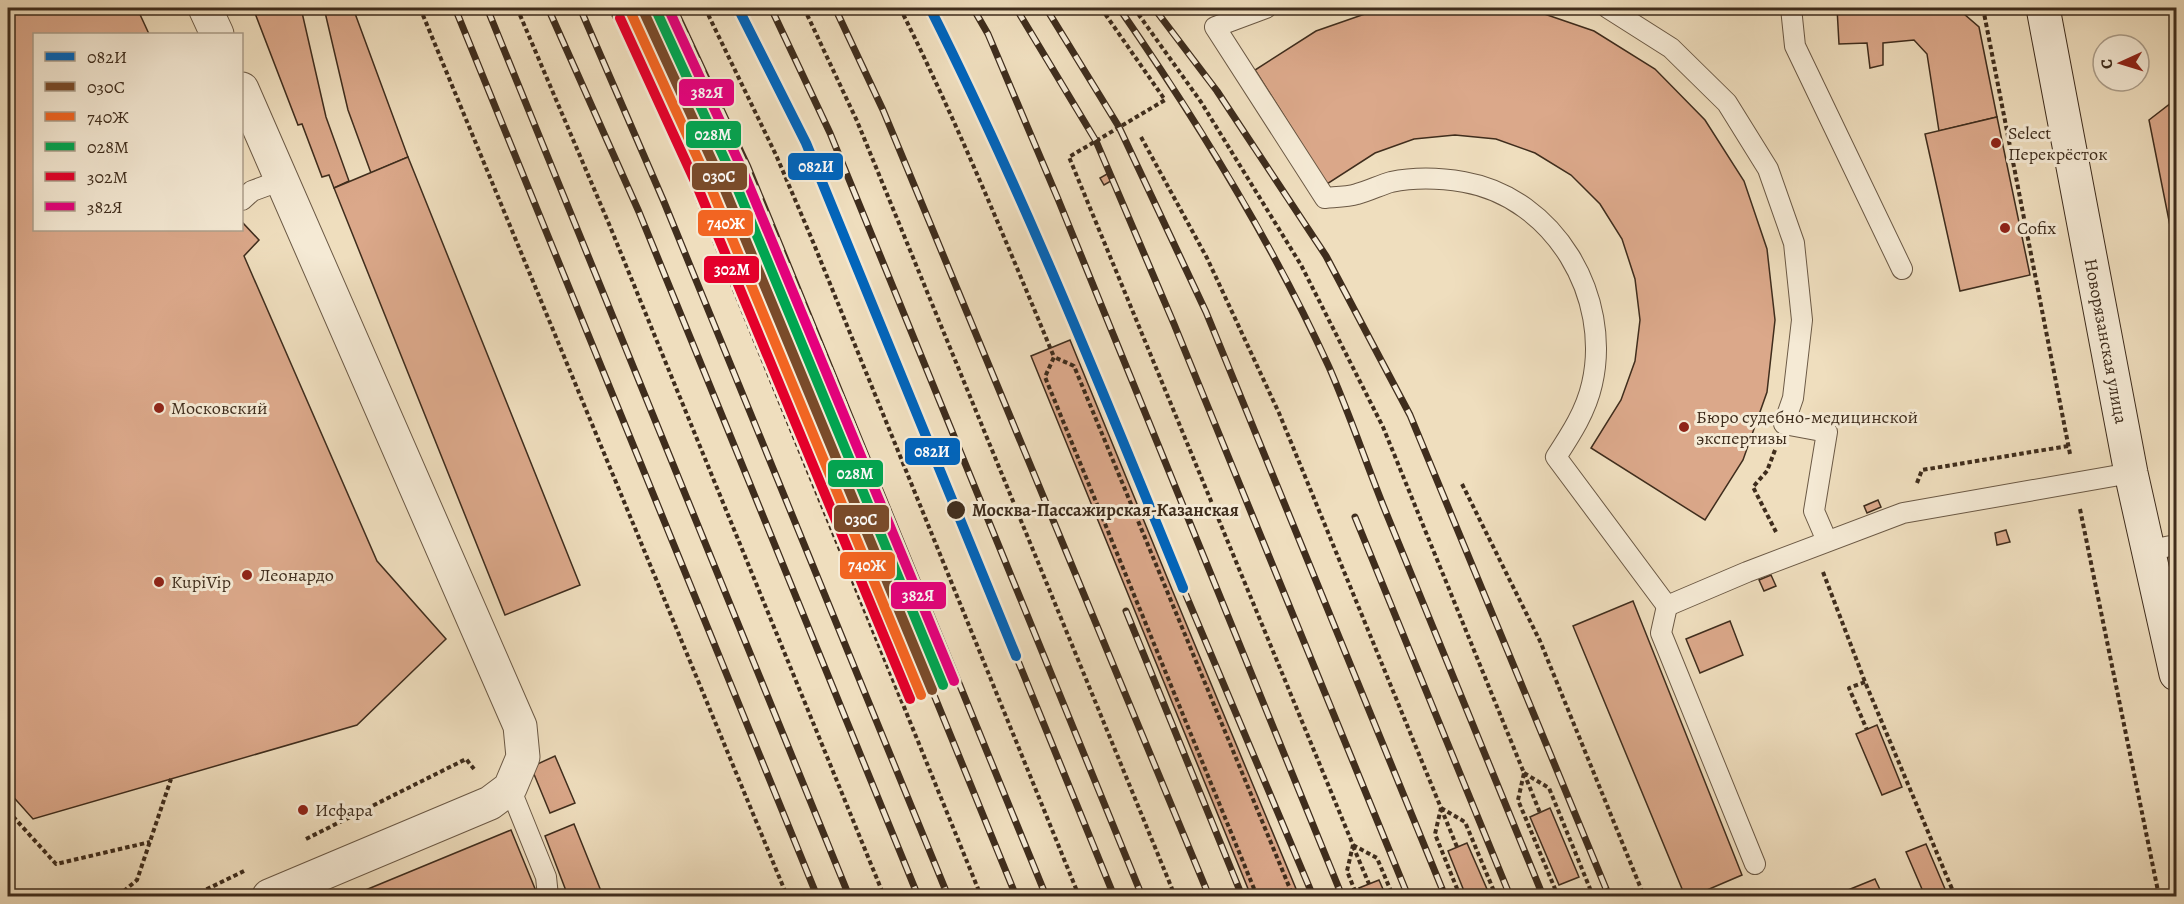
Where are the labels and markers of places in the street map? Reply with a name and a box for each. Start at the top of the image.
place label: Select Перекрёсток [2008,121,2108,166]
marker: Select Перекрёсток [1989,136,2003,150]
place label: Cofix [2017,216,2056,240]
marker: Cofix [1998,221,2012,235]
place label: Московский [171,396,268,420]
marker: Московский [152,401,166,415]
place label: Бюро судебно-медицинской экспертизы [1696,405,1918,450]
marker: Бюро судебно-медицинской экспертизы [1677,420,1691,434]
place label: Москва-Пассажирская-Казанская [972,498,1239,522]
marker: Москва-Пассажирская-Казанская [945,499,967,521]
place label: Леонардо [259,563,334,587]
marker: Леонардо [240,568,254,582]
place label: KupiVip [171,570,231,594]
marker: KupiVip [152,575,166,589]
place label: Исфара [315,798,373,822]
marker: Исфара [296,803,310,817]

